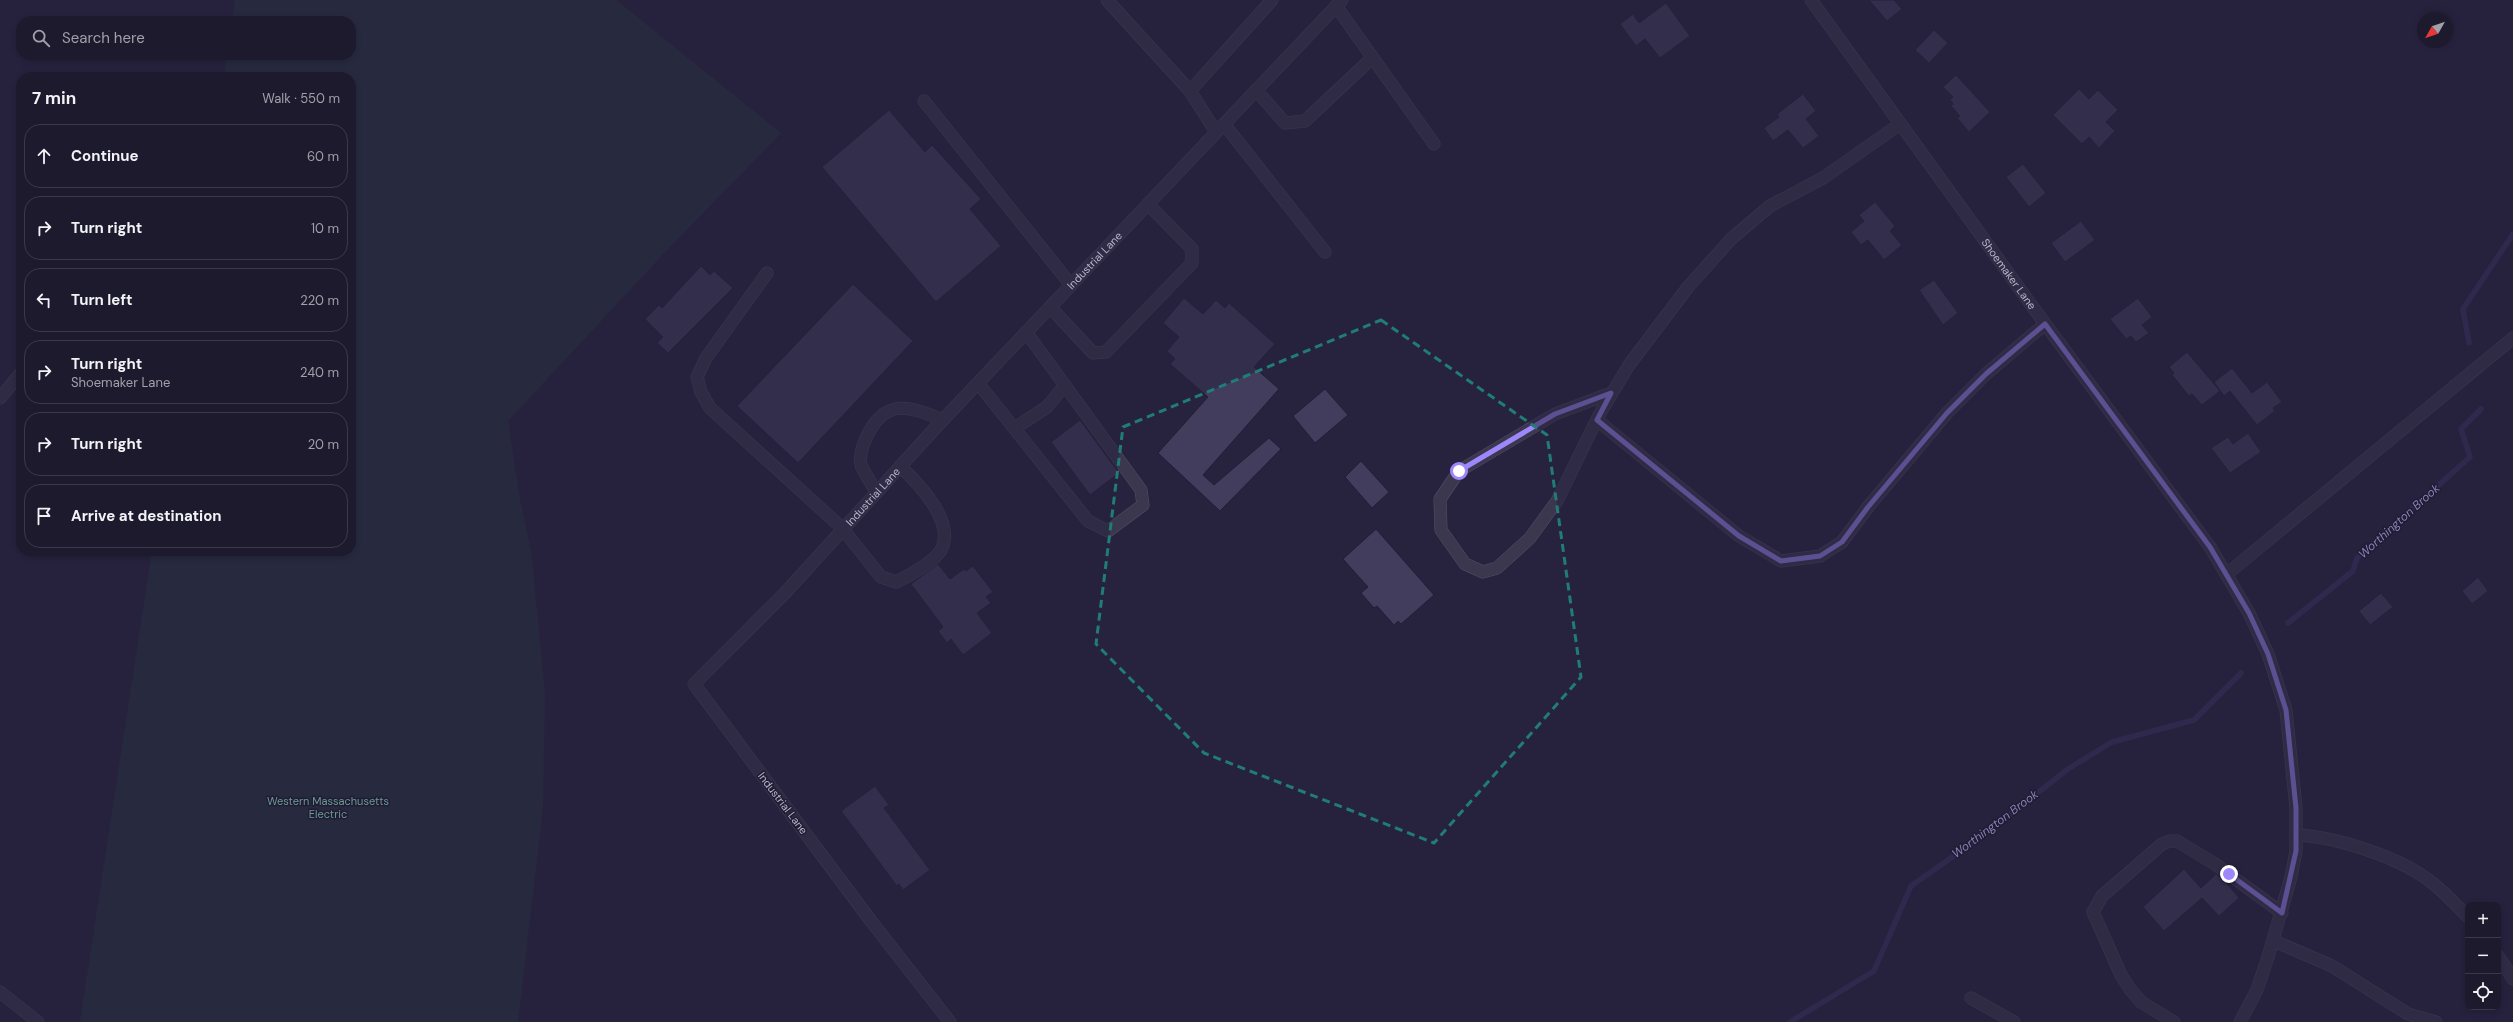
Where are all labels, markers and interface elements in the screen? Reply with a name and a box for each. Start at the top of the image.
north arrow [2417,12,2453,48]
search box [16,16,356,60]
icon: search [30,27,52,49]
text: Search here [62,28,145,48]
text: 7 min [32,87,76,109]
text: Walk · 550 m [262,90,340,107]
icon: ahead [33,145,55,167]
text: Continue [71,146,139,166]
text: 60 m [307,148,339,165]
icon: right [33,217,55,239]
text: Turn right [71,218,142,238]
text: 10 m [311,220,339,237]
street label: Industrial Lane [1064,229,1125,292]
street label: Shoemaker Lane [1979,236,2039,312]
icon: left [33,289,55,311]
text: Turn left [71,290,132,310]
text: 220 m [300,292,339,309]
text: Turn right [71,354,142,374]
icon: right [33,361,55,383]
text: 240 m [300,364,339,381]
text: Shoemaker Lane [71,374,170,391]
icon: right [33,433,55,455]
text: Turn right [71,434,142,454]
text: 20 m [308,436,339,453]
route start [1450,462,1468,480]
street label: Industrial Lane [843,465,903,529]
water label: Worthington Brook [2355,480,2444,562]
icon: arrive [33,505,55,527]
text: Arrive at destination [71,506,222,526]
street label: Industrial Lane [755,769,811,837]
water label: Worthington Brook [1948,786,2042,862]
park label: Western Massachusetts Electric [267,794,389,821]
route end [2220,865,2238,883]
map controls [2465,902,2501,1010]
button: + [2465,902,2501,938]
button: − [2465,938,2501,974]
button: locate [2465,974,2501,1010]

